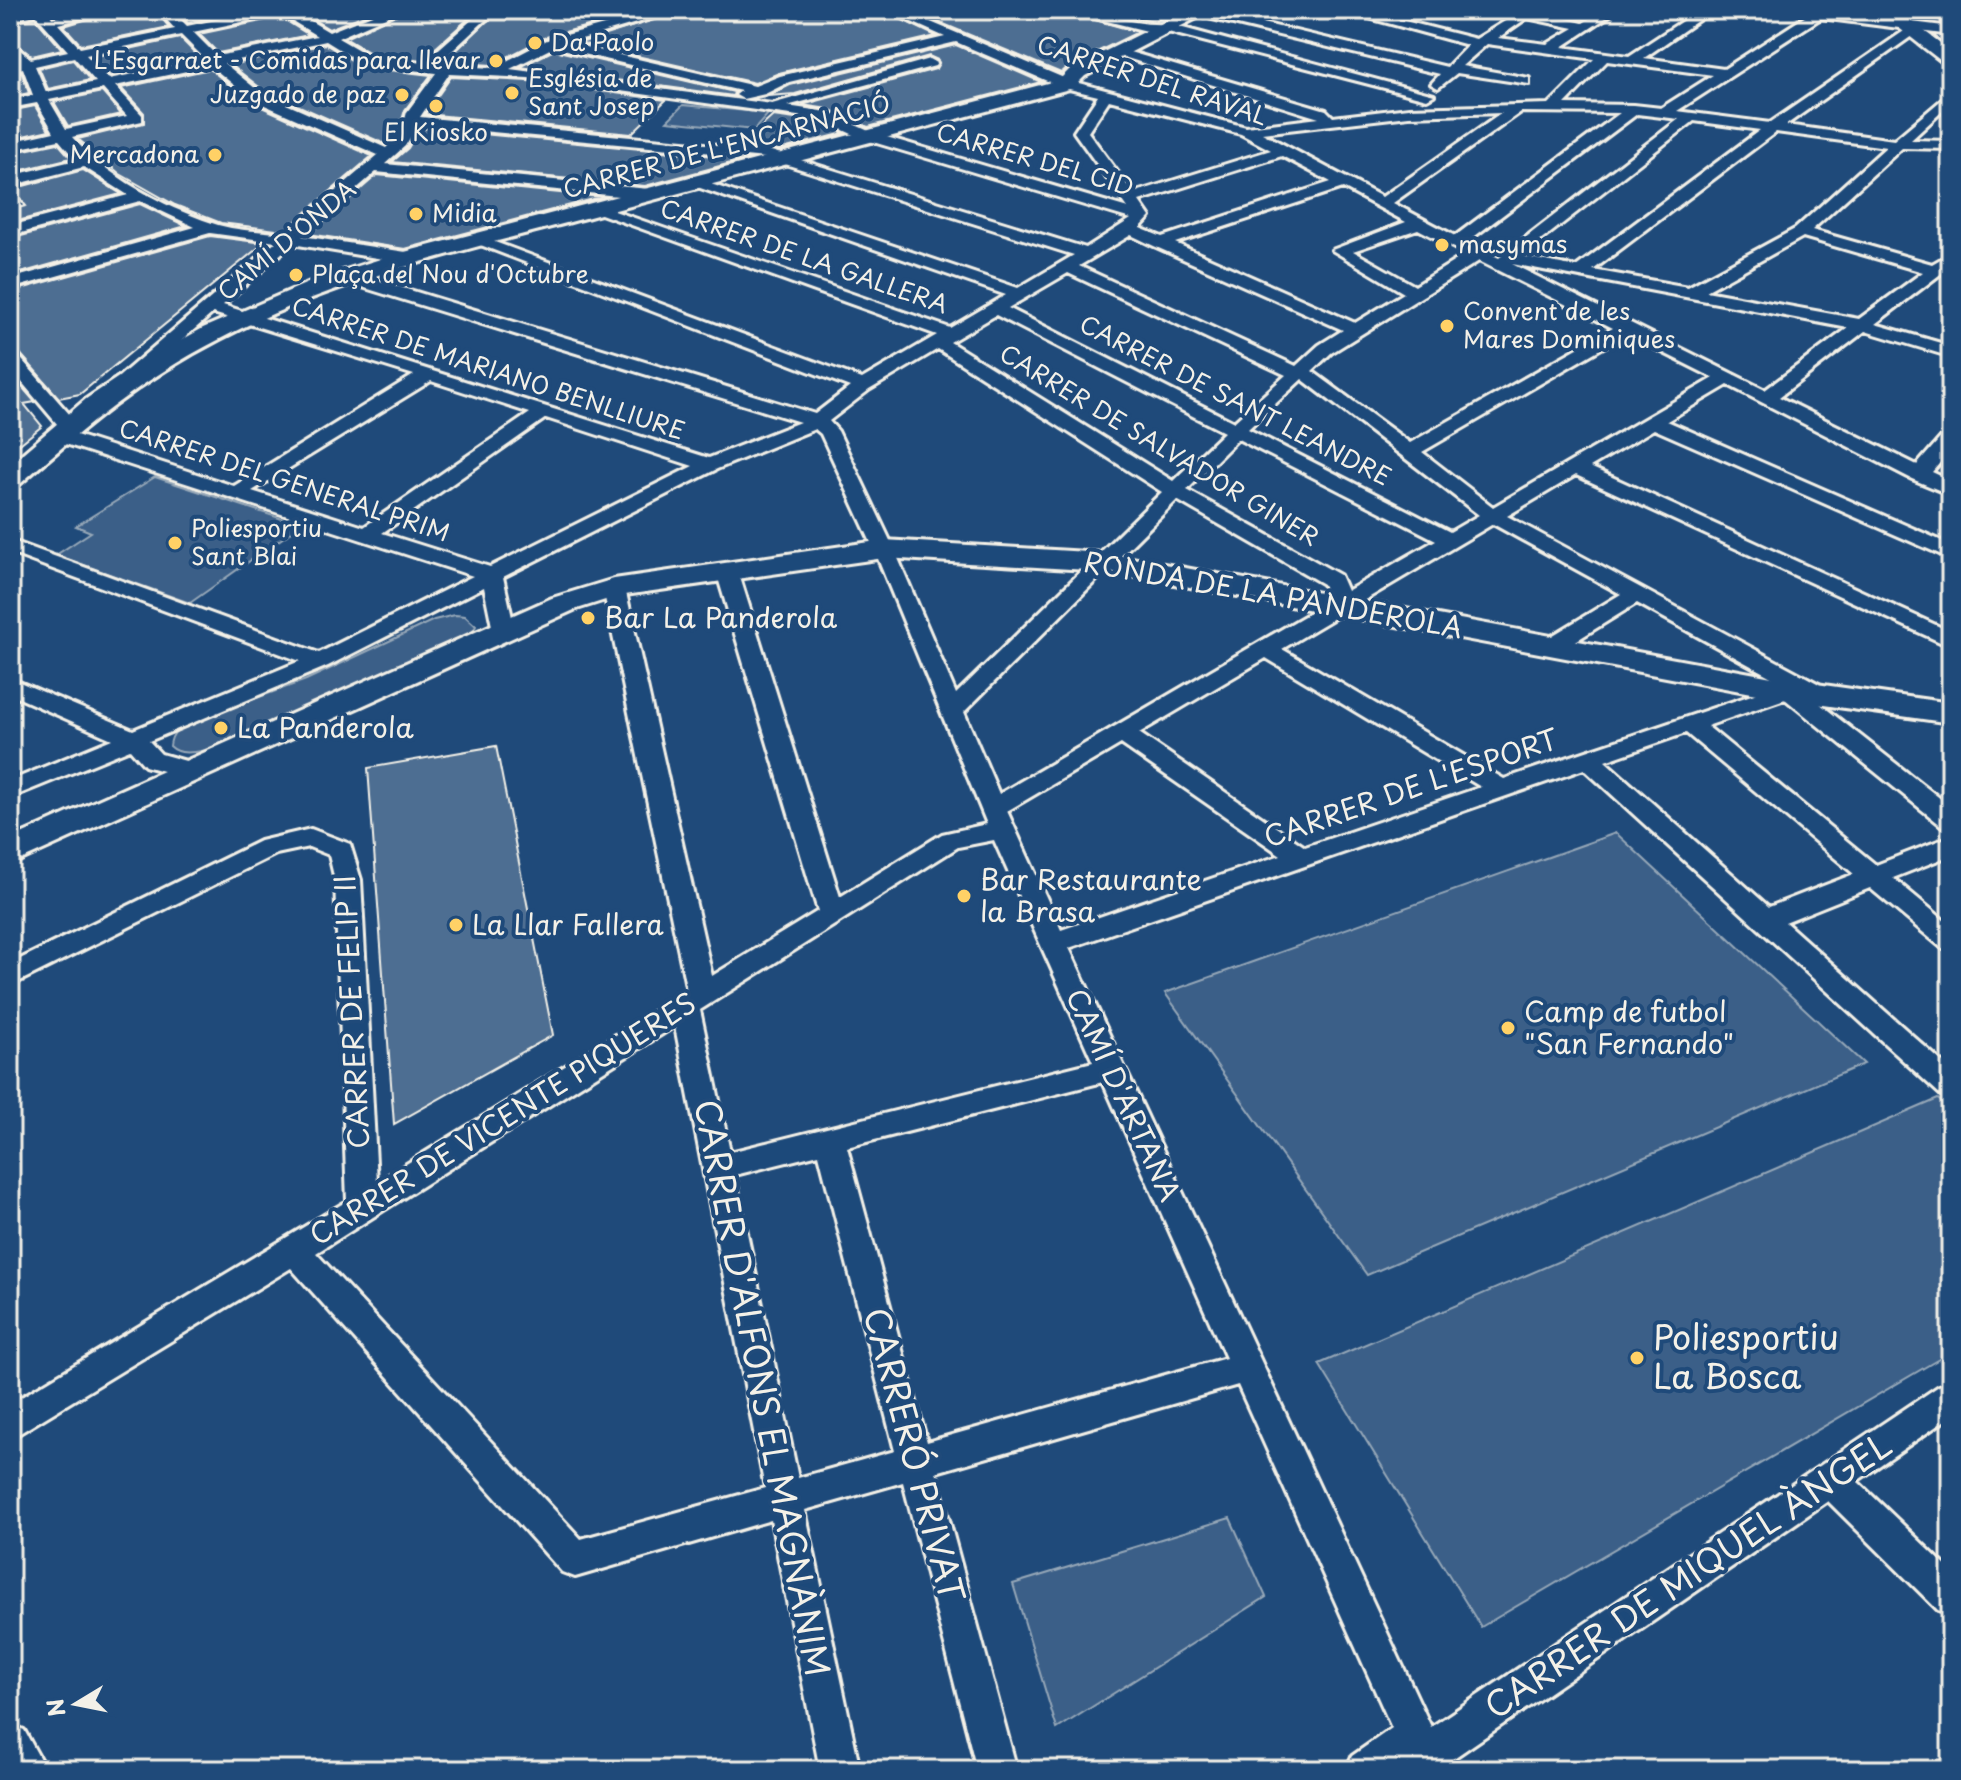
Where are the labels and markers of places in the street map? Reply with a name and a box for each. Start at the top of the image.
place label: Da Paolo [551,23,654,59]
marker: Da Paolo [526,34,544,52]
place label: L'Esgarraet - Comidas para llevar [93,41,480,77]
marker: L'Esgarraet - Comidas para llevar [487,52,505,70]
place label: Església de Sant Josep [528,59,655,123]
place label: Juzgado de paz [210,75,386,111]
marker: Església de Sant Josep [503,84,521,102]
marker: Juzgado de paz [393,86,411,104]
marker: El Kiosko [427,97,445,115]
place label: El Kiosko [384,113,488,149]
place label: Mercadona [70,135,199,171]
marker: Mercadona [206,146,224,164]
place label: Midia [432,194,497,230]
marker: Midia [407,205,425,223]
place label: masymas [1458,225,1567,261]
marker: masymas [1433,236,1451,254]
place label: Plaça del Nou d'Octubre [312,255,589,291]
marker: Plaça del Nou d'Octubre [287,266,305,284]
place label: Convent de les Mares Dominiques [1463,292,1675,356]
marker: Convent de les Mares Dominiques [1438,317,1456,335]
place label: Poliesportiu Sant Blai [191,509,322,573]
marker: Poliesportiu Sant Blai [166,534,184,552]
place label: Bar La Panderola [604,595,838,638]
marker: Bar La Panderola [579,609,597,627]
place label: La Panderola [237,705,414,748]
marker: La Panderola [212,719,230,737]
place label: Bar Restaurante la Brasa [980,857,1202,932]
marker: Bar Restaurante la Brasa [955,887,973,905]
place label: La Llar Fallera [472,902,665,945]
marker: La Llar Fallera [447,916,465,934]
place label: Camp de futbol "San Fernando" [1524,989,1734,1064]
marker: Camp de futbol "San Fernando" [1499,1019,1517,1037]
place label: Poliesportiu La Bosca [1653,1310,1839,1401]
marker: Poliesportiu La Bosca [1628,1349,1646,1367]

